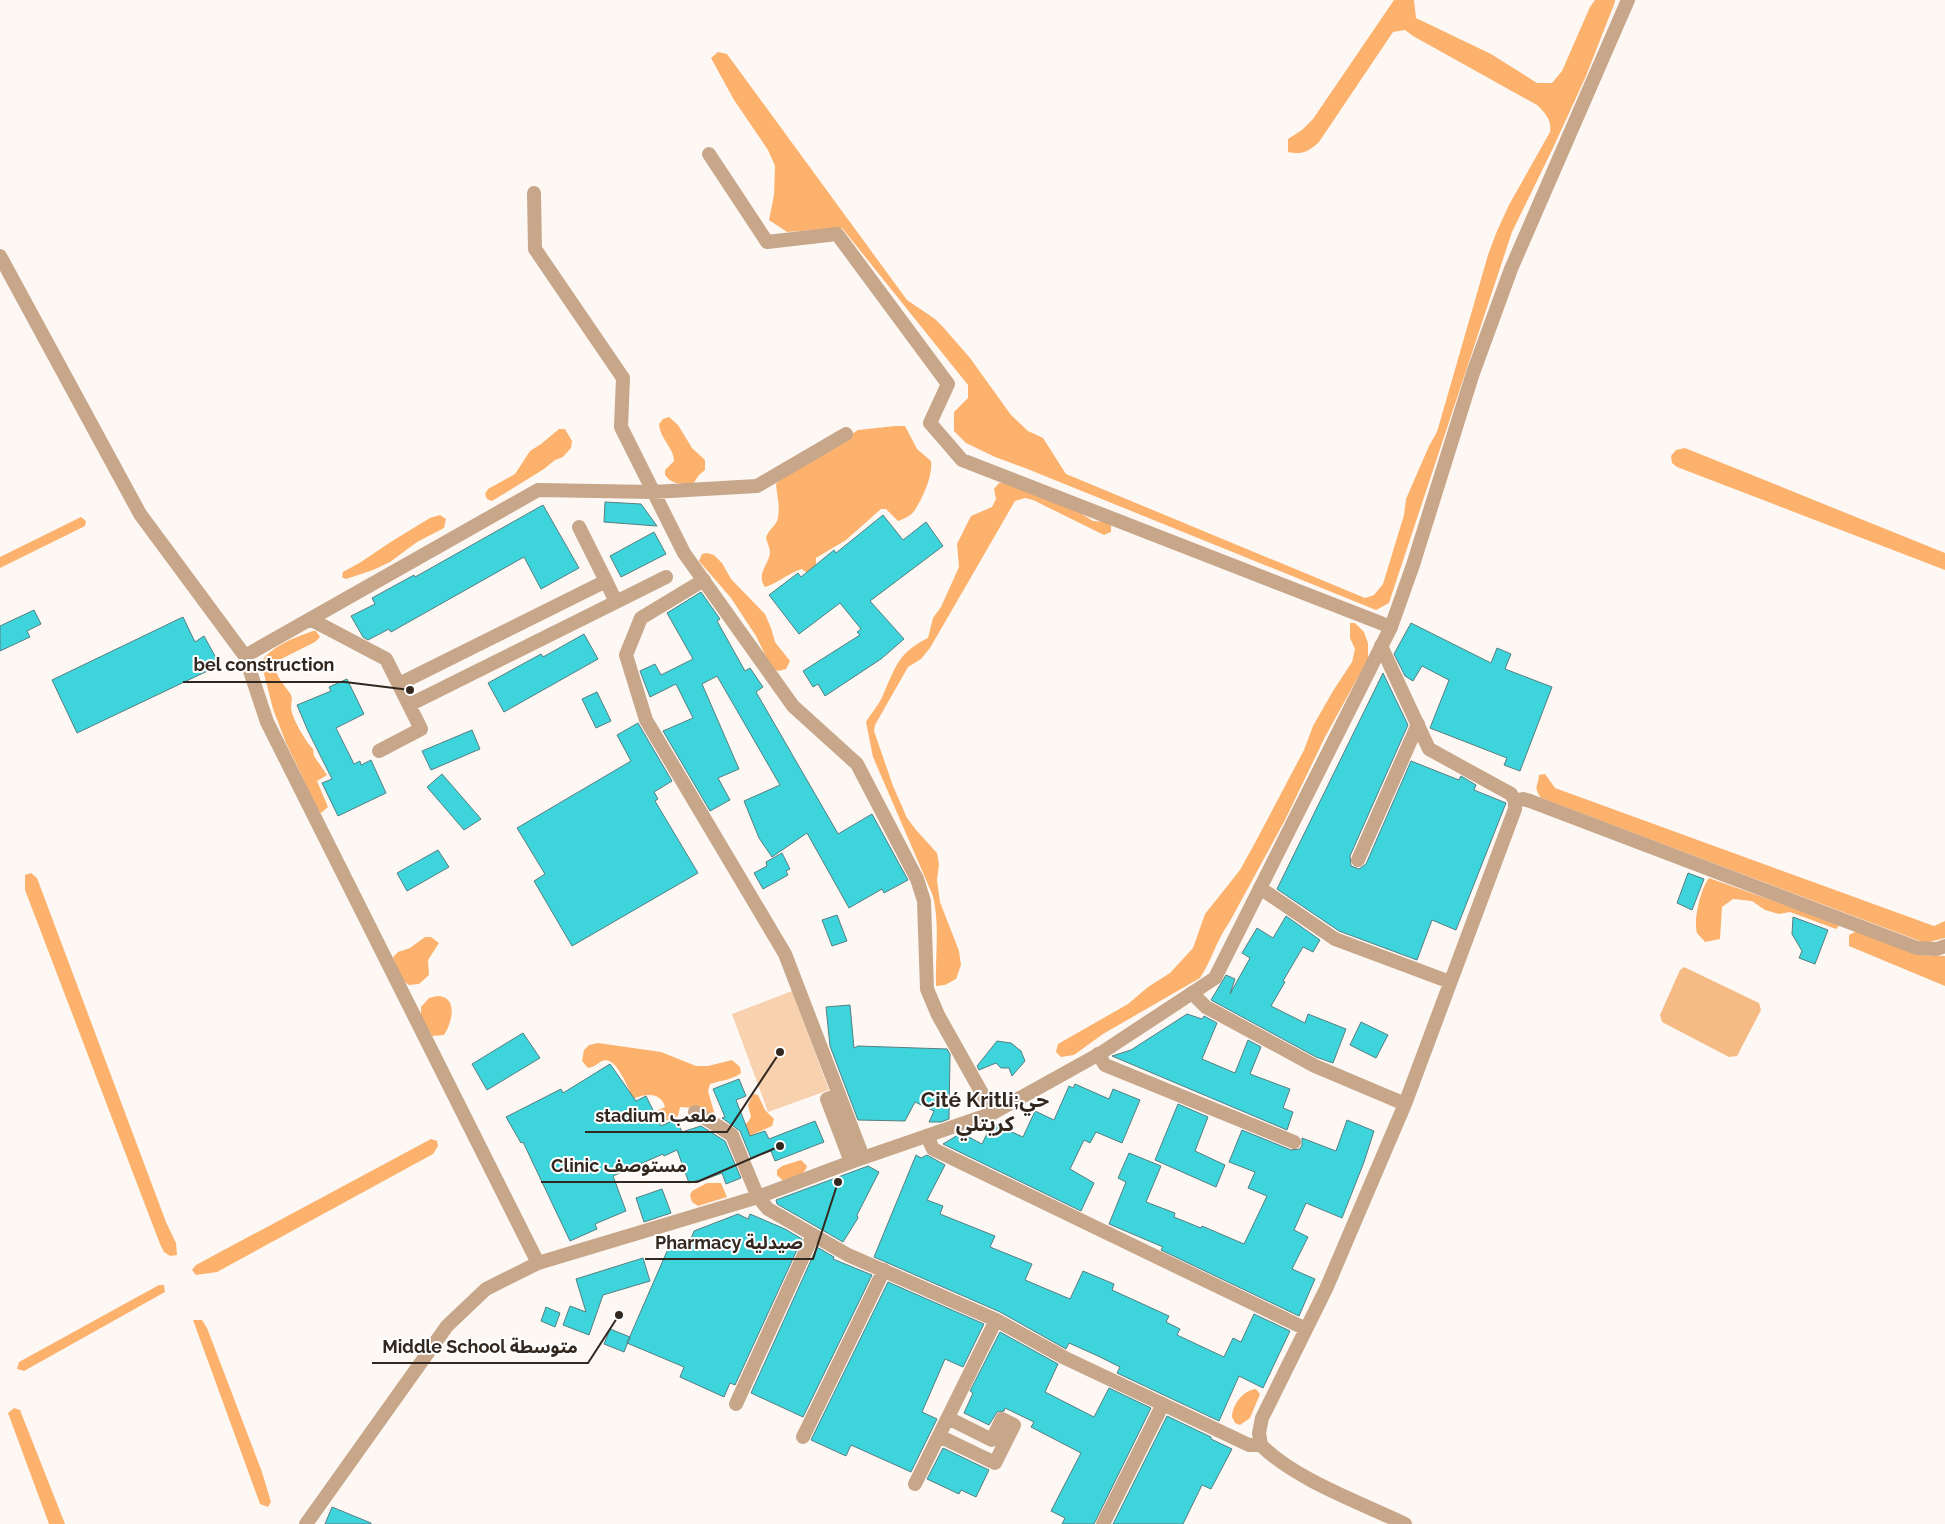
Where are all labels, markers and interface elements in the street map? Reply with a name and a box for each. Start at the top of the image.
callout: bel construction [183,649,345,682]
text: bel construction [194,654,334,675]
district label: Cité Kritli;حي كريتلي [921,1087,1049,1140]
callout: stadium ملعب [585,1099,727,1132]
text: stadium ملعب [595,1105,717,1126]
callout: Clinic مستوصف [541,1149,697,1182]
text: Clinic مستوصف [551,1155,687,1176]
callout: Pharmacy صيدلية [645,1226,813,1259]
text: Pharmacy صيدلية [655,1232,803,1253]
callout: Middle School متوسطة [372,1330,588,1363]
text: Middle School متوسطة [382,1336,578,1357]

